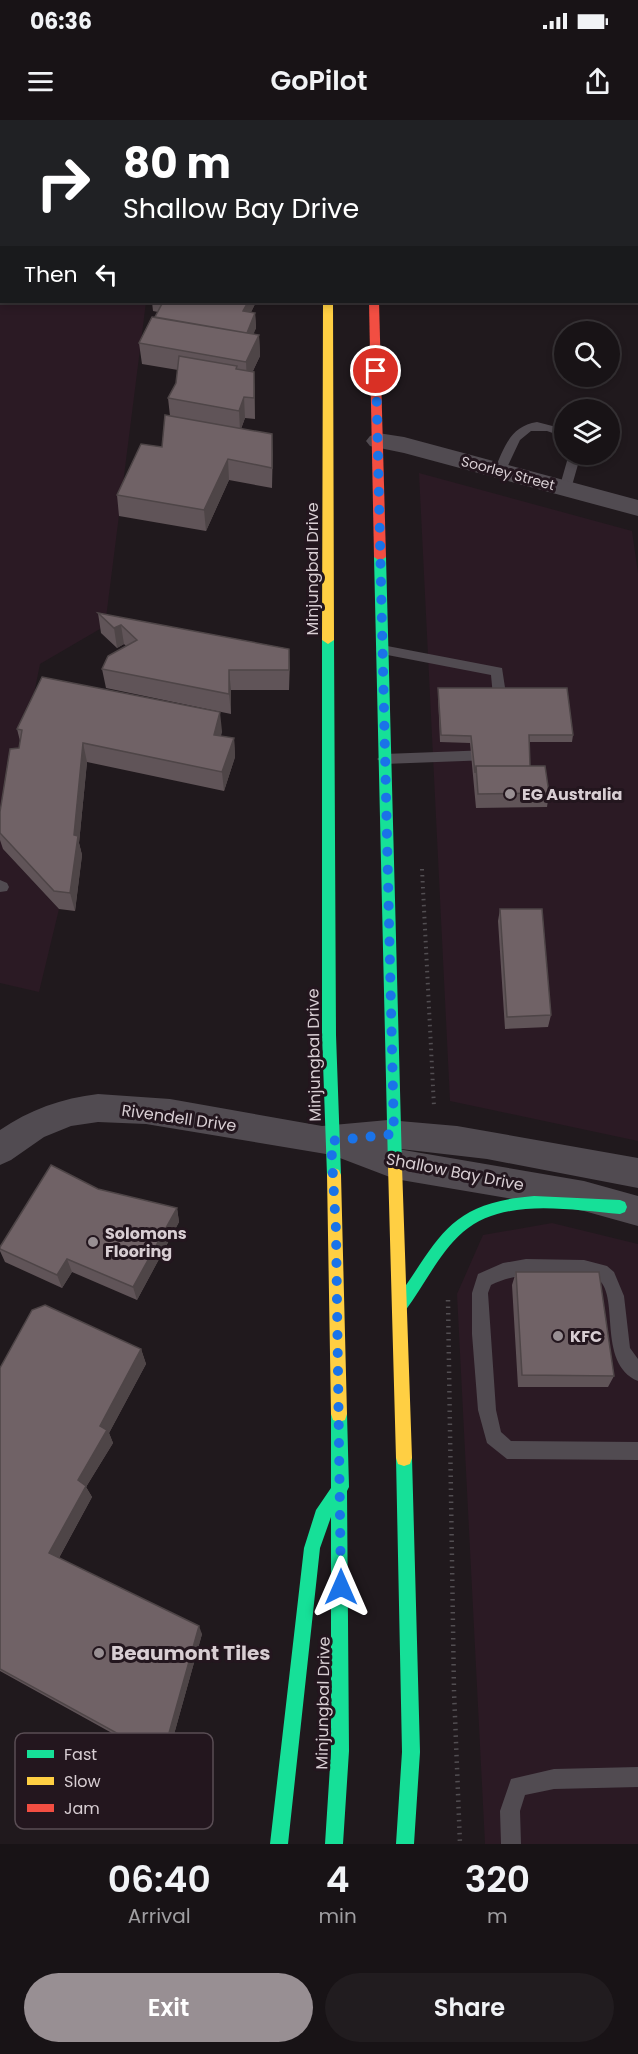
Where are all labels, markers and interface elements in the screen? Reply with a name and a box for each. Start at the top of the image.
text: 06:36 [30,6,92,37]
text: GoPilot [270,62,368,99]
icon: menu [24,65,57,98]
icon: share [581,65,614,98]
text: 80 m [123,134,231,193]
icon: right [24,144,102,222]
text: Shallow Bay Drive [123,190,359,227]
icon: left [90,258,123,291]
text: Then [24,259,78,290]
map controls [554,321,620,465]
button: search [554,321,620,387]
pin [350,345,401,396]
icon: arrive [359,354,392,387]
button: layers [554,399,620,465]
street label: Soorley Street [459,451,557,495]
street label: Minjungbal Drive [301,502,324,636]
place label: EG Australia [522,783,622,806]
marker: EG Australia [503,787,517,801]
street label: Minjungbal Drive [301,988,327,1122]
street label: Rivendell Drive [120,1099,238,1137]
street label: Shallow Bay Drive [384,1147,526,1197]
place label: Solomons Flooring [105,1222,187,1263]
marker: Solomons Flooring [86,1235,100,1249]
place label: KFC [570,1325,602,1348]
marker: KFC [551,1329,565,1343]
position arrow [309,1555,373,1619]
street label: Minjungbal Drive [310,1636,336,1770]
place label: Beaumont Tiles [111,1639,270,1667]
marker: Beaumont Tiles [92,1646,106,1660]
legend [15,1733,213,1829]
text: Fast [64,1743,97,1766]
text: Slow [64,1770,101,1793]
text: Jam [64,1797,100,1820]
text: 06:40 [108,1854,211,1905]
text: 4 [326,1854,350,1905]
text: 320 [465,1854,530,1905]
text: Arrival [128,1902,191,1930]
text: min [318,1902,357,1930]
text: m [487,1902,508,1930]
button: Exit [24,1973,313,2042]
button: Share [325,1973,614,2042]

